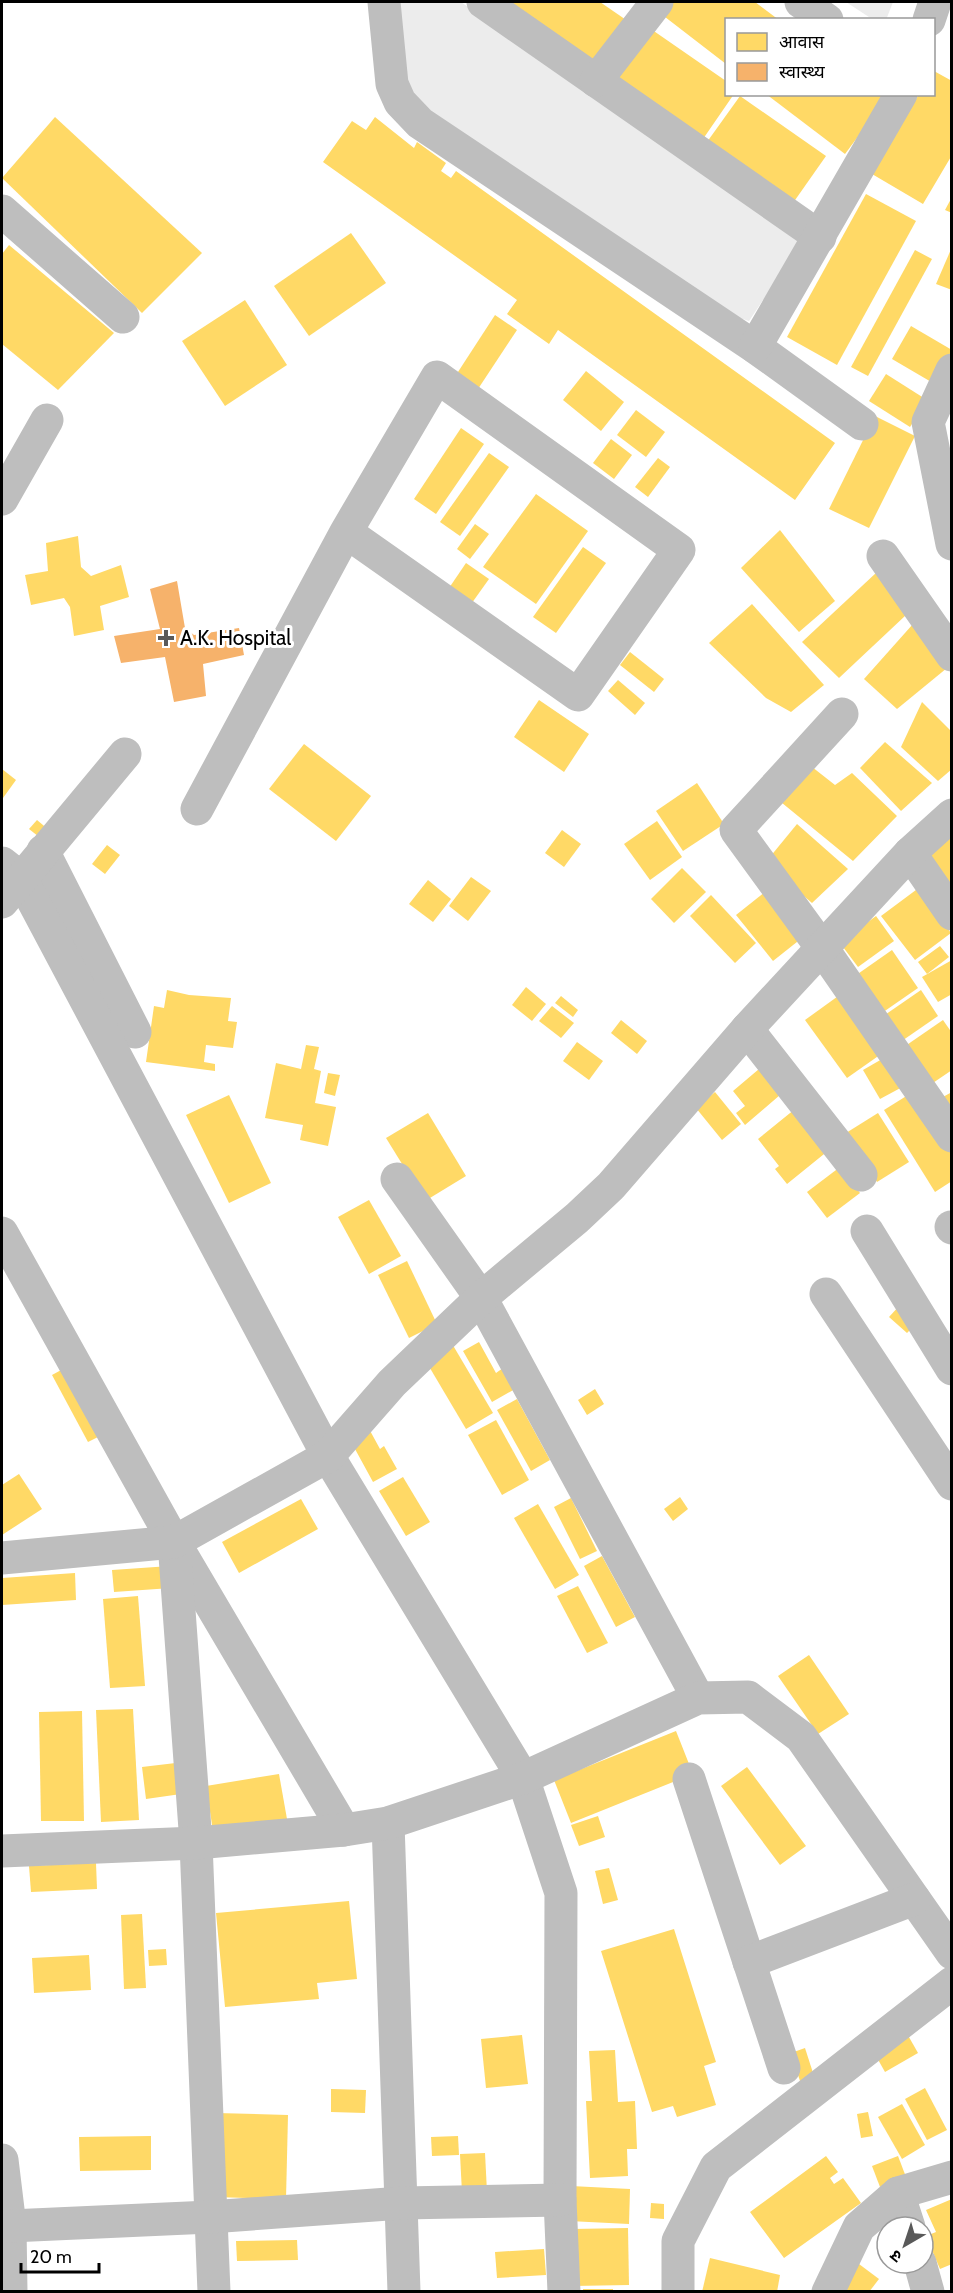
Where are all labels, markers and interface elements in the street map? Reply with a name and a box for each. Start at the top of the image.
legend [725,18,935,96]
text: आवास [779,31,825,53]
text: स्वास्थ्य [779,61,825,83]
place label: A.K. Hospital [180,625,291,650]
marker: A.K. Hospital [157,629,175,647]
north arrow [875,2215,935,2275]
scale bar [21,2236,99,2274]
text: 20 m [30,2246,72,2268]
text: उ [886,2246,905,2267]

